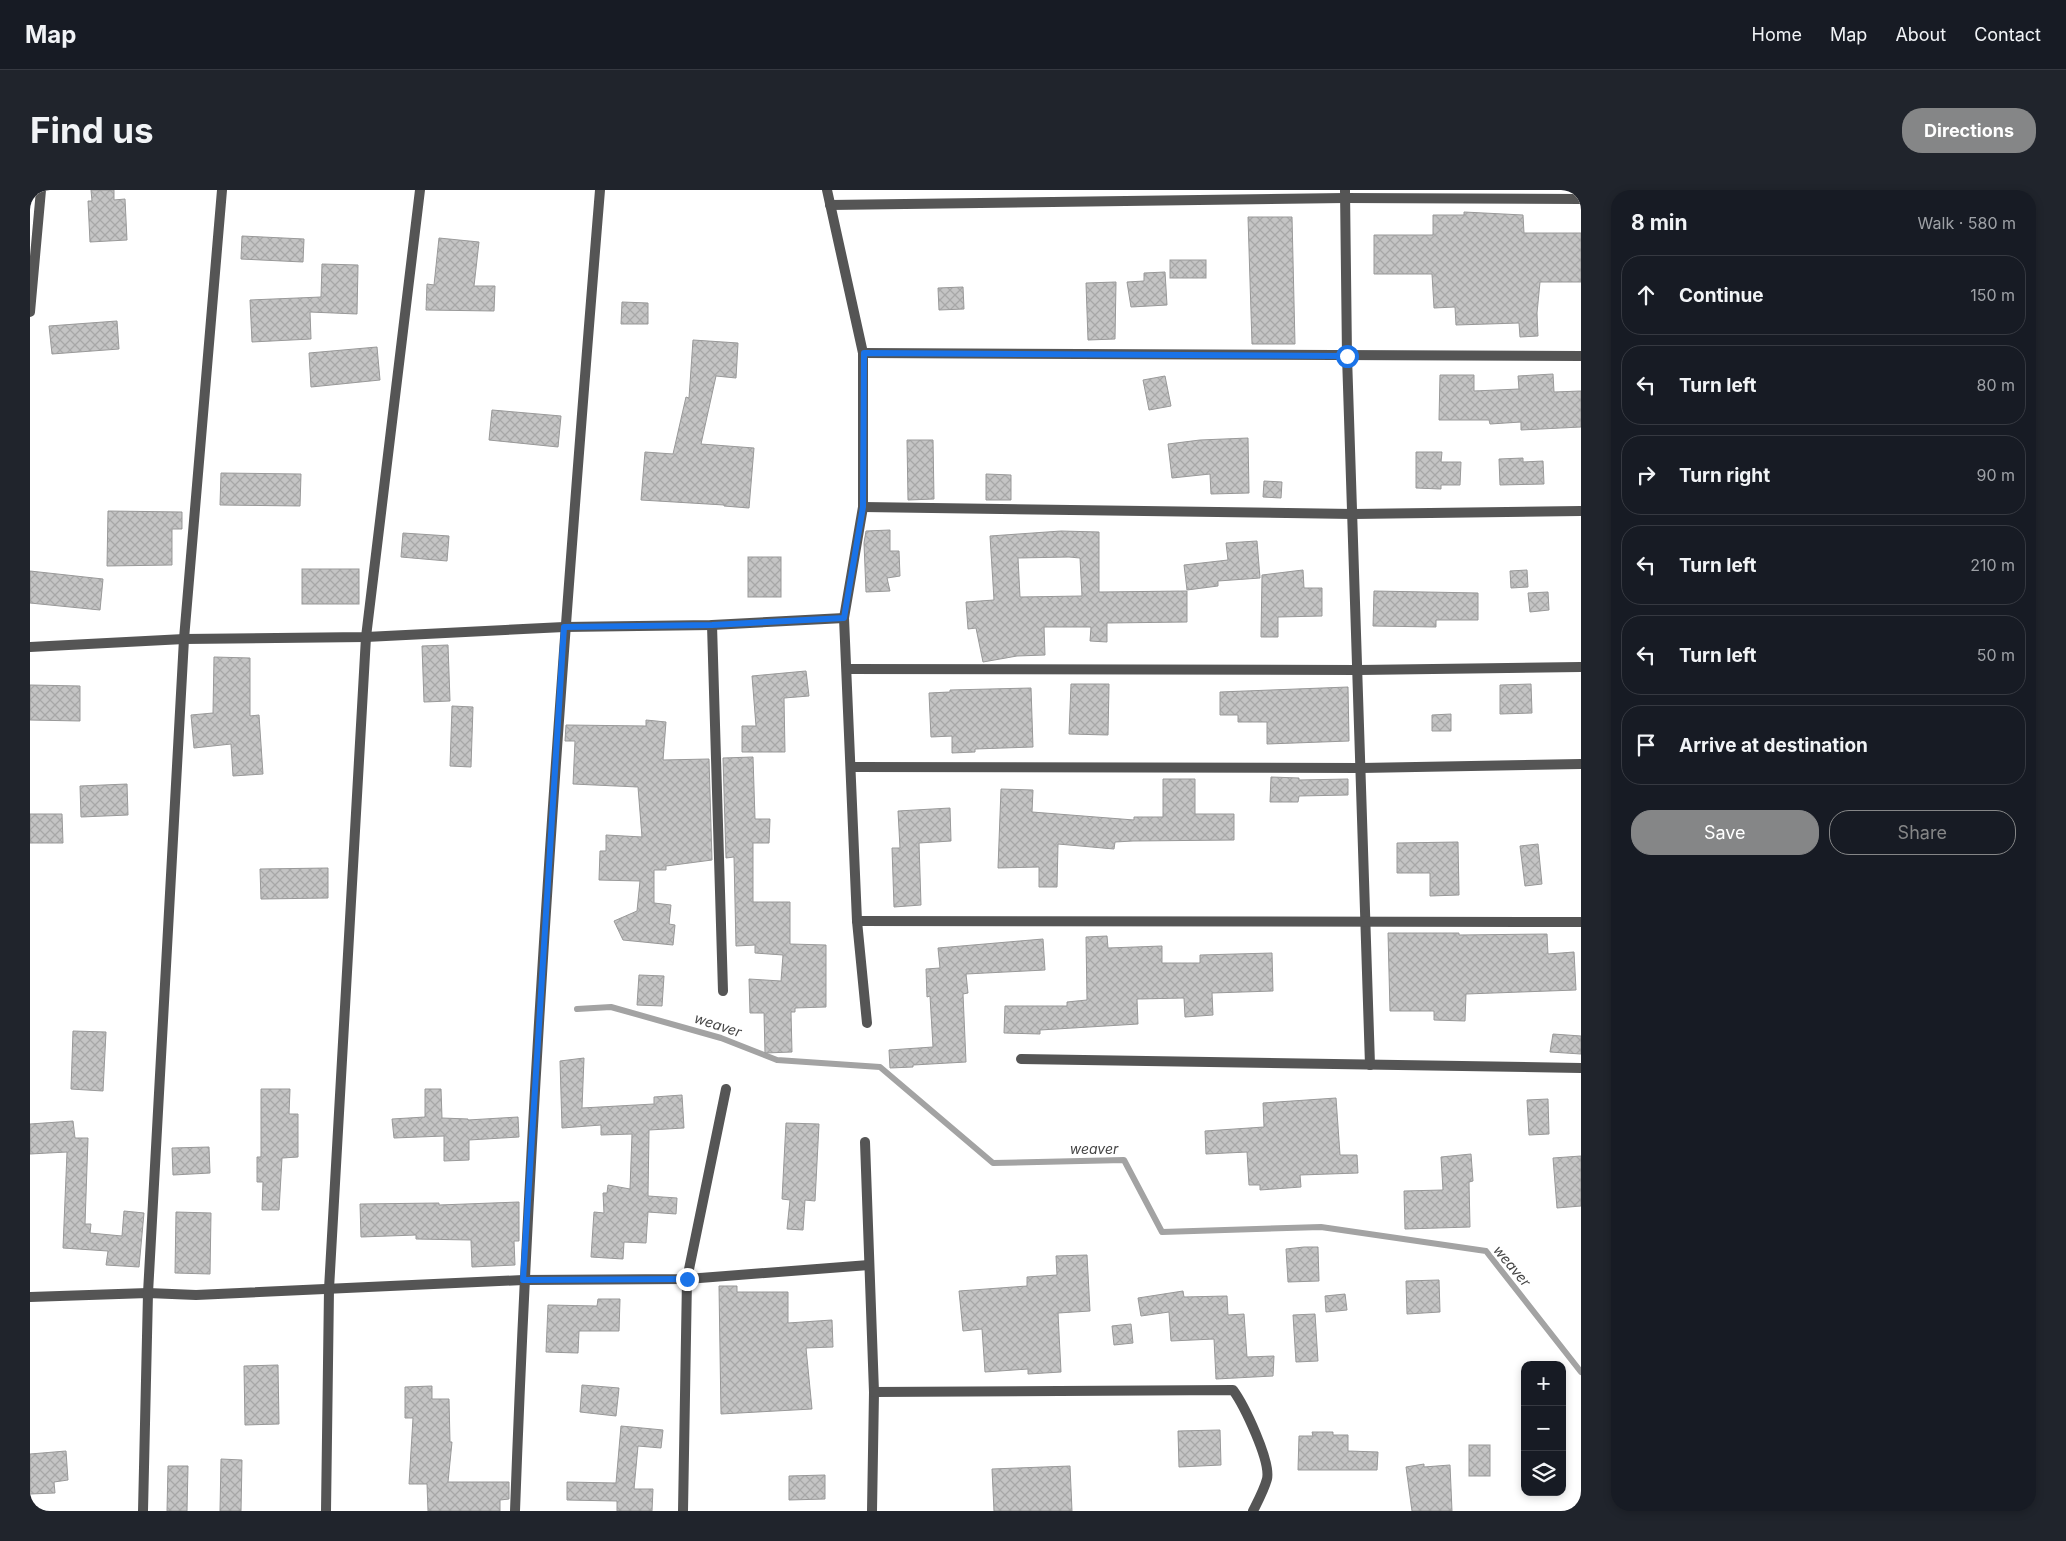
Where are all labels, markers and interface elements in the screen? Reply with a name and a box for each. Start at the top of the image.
text: Map [25,20,76,49]
text: Home [1752,24,1802,45]
text: Map [1830,24,1867,45]
text: About [1895,24,1946,45]
text: Contact [1974,24,2041,45]
button: Directions [1902,108,2036,153]
text: Find us [30,109,154,151]
text: 8 min [1631,210,1688,235]
text: Walk · 580 m [1918,213,2016,233]
icon: ahead [1632,281,1660,309]
text: Continue [1679,284,1764,307]
text: 150 m [1970,285,2015,305]
route start [1336,345,1359,368]
icon: left [1632,371,1660,399]
text: Turn left [1679,374,1757,397]
text: 80 m [1976,375,2015,395]
icon: right [1632,461,1660,489]
text: Turn right [1679,464,1770,487]
text: 90 m [1976,465,2015,485]
icon: left [1632,551,1660,579]
text: Turn left [1679,554,1757,577]
text: 210 m [1970,555,2015,575]
icon: left [1632,641,1660,669]
text: Turn left [1679,644,1757,667]
text: 50 m [1977,645,2015,665]
icon: arrive [1632,731,1660,759]
text: Arrive at destination [1679,734,1868,757]
button: Save [1631,810,1819,855]
button: Share [1829,810,2016,855]
water label: weaver [692,1009,745,1040]
water label: weaver [1070,1140,1119,1157]
water label: weaver [1490,1242,1535,1290]
route end [676,1268,699,1291]
map controls [1521,1361,1566,1496]
button: + [1521,1361,1566,1406]
button: − [1521,1406,1566,1451]
button: layers [1521,1451,1566,1496]

